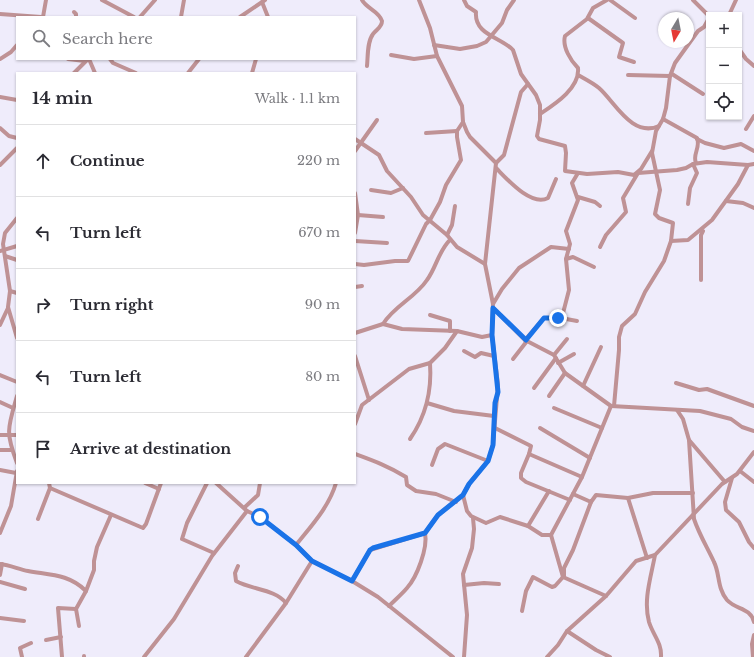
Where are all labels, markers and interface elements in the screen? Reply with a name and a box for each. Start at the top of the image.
north arrow [658,12,694,48]
map controls [706,12,742,120]
button: + [706,12,742,48]
search box [16,16,356,60]
icon: search [30,27,52,49]
text: Search here [62,29,153,48]
button: − [706,48,742,84]
button: locate [706,84,742,120]
text: 14 min [32,88,93,109]
text: Walk · 1.1 km [255,90,340,107]
icon: ahead [32,150,54,172]
text: Continue [70,151,145,170]
text: 220 m [297,152,340,169]
icon: left [32,222,54,244]
text: Turn left [70,223,141,242]
text: 670 m [298,224,340,241]
icon: right [32,294,54,316]
text: Turn right [70,295,153,314]
text: 90 m [305,296,340,313]
route end [549,309,567,327]
icon: left [32,366,54,388]
text: Turn left [70,367,141,386]
text: 80 m [305,368,340,385]
icon: arrive [32,438,54,460]
text: Arrive at destination [70,439,231,458]
route start [251,508,269,526]

